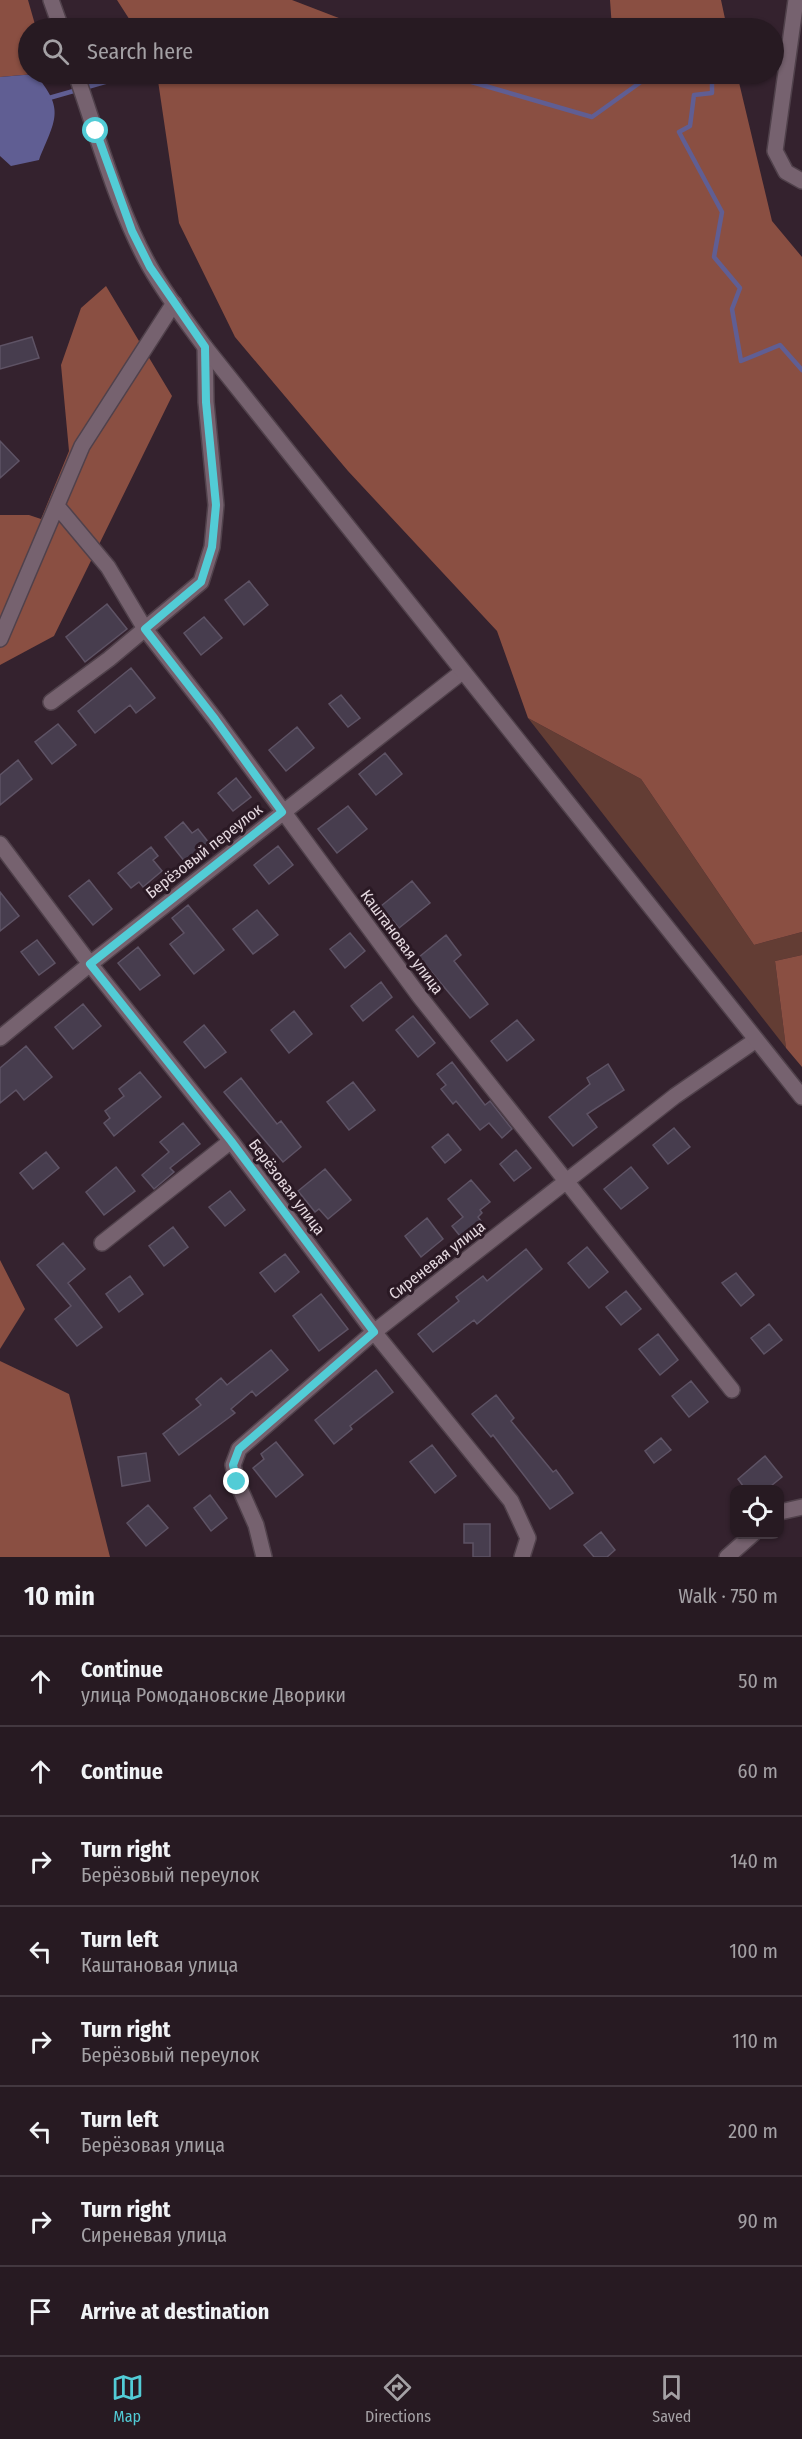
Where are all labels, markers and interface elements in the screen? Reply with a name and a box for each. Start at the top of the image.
search box [18,18,784,84]
icon: search [39,35,72,68]
text: Search here [87,38,193,65]
route start [82,117,108,143]
street label: Берёзовый переулок [142,799,266,902]
street label: Каштановая улица [357,886,448,998]
street label: Берёзовая улица [245,1135,329,1239]
street label: Сиреневая улица [385,1216,489,1303]
route end [223,1468,249,1494]
map controls [730,1485,784,1539]
button: locate [730,1485,784,1539]
text: 10 min [24,1581,95,1612]
text: Walk · 750 m [678,1584,778,1608]
text: Continue [81,1656,163,1683]
icon: ahead [24,1665,57,1698]
text: 50 m [738,1669,778,1693]
text: улица Ромодановские Дворики [81,1683,346,1707]
icon: ahead [24,1755,57,1788]
text: Continue [81,1758,163,1785]
text: 60 m [738,1759,778,1783]
text: Turn right [81,1836,170,1863]
icon: right [24,1845,57,1878]
text: 140 m [730,1849,778,1873]
text: Берёзовый переулок [81,1863,259,1887]
text: Turn left [81,1926,159,1953]
icon: left [24,1935,57,1968]
text: 100 m [729,1939,778,1963]
text: Каштановая улица [81,1953,238,1977]
text: Turn right [81,2016,170,2043]
icon: right [24,2025,57,2058]
text: 110 m [732,2029,778,2053]
text: Берёзовый переулок [81,2043,259,2067]
text: Turn left [81,2106,159,2133]
icon: left [24,2115,57,2148]
text: 200 m [728,2119,778,2143]
text: Берёзовая улица [81,2133,225,2157]
text: Turn right [81,2196,170,2223]
icon: right [24,2205,57,2238]
text: 90 m [738,2209,778,2233]
text: Сиреневая улица [81,2223,227,2247]
icon: arrive [24,2295,57,2328]
text: Arrive at destination [81,2298,269,2325]
tab: Map [111,2371,144,2426]
tab: Directions [365,2371,431,2426]
tab: Saved [652,2371,691,2426]

